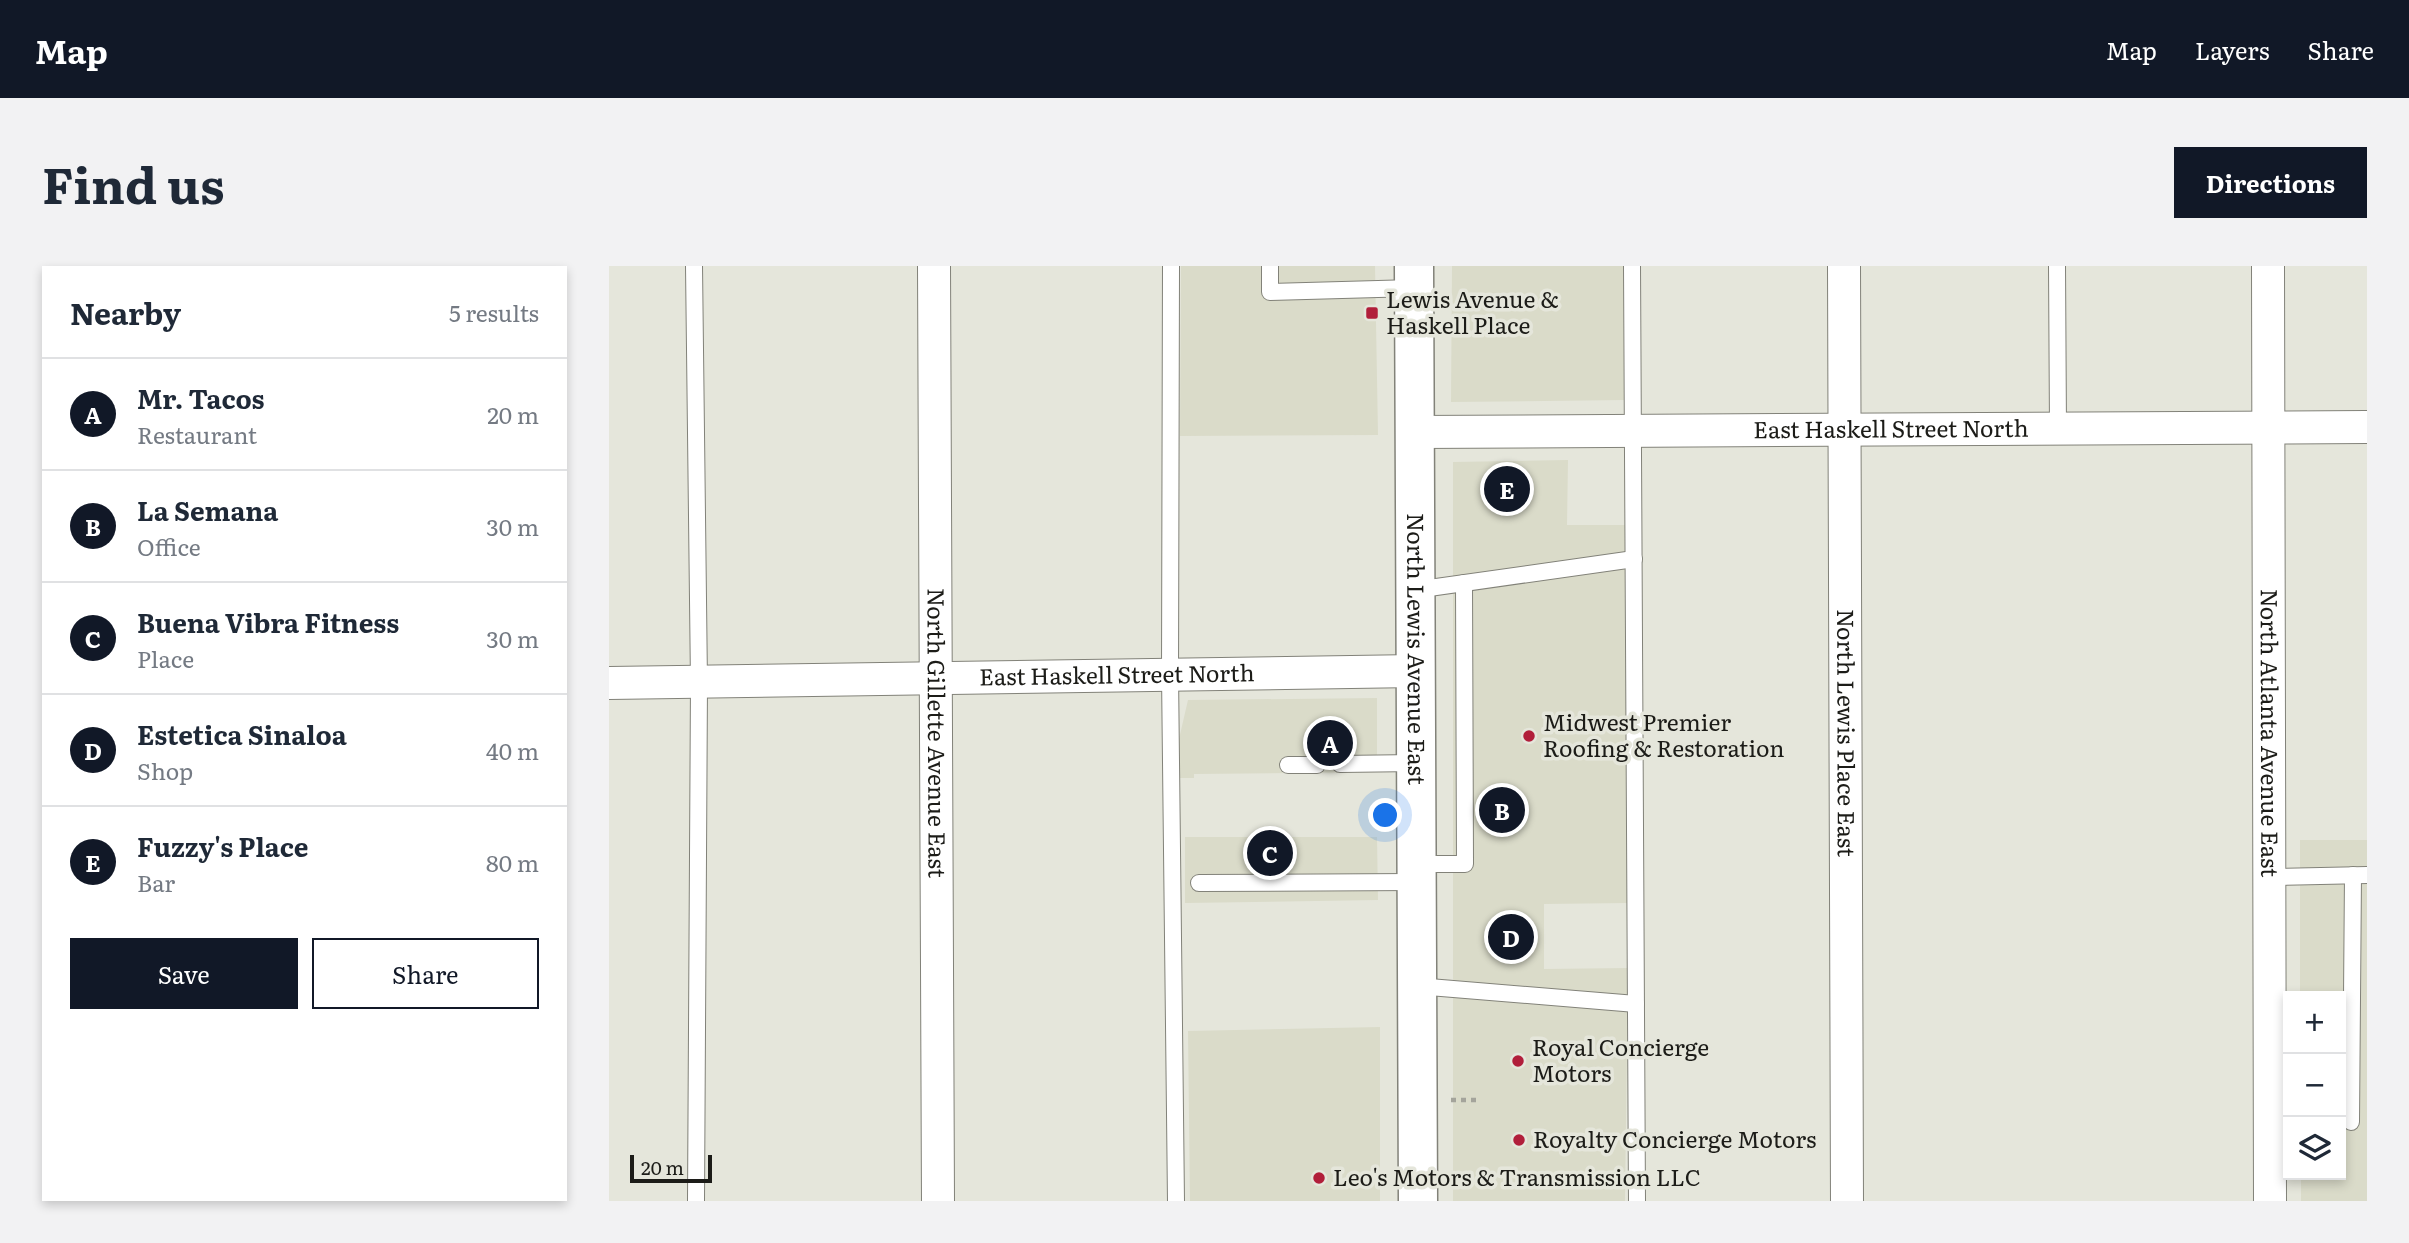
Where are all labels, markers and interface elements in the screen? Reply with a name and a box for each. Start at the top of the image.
text: Map [35,25,108,74]
text: Map [2106,32,2157,67]
text: Layers [2195,32,2269,67]
text: Share [2307,32,2374,67]
text: Find us [42,146,225,219]
button: Directions [2174,147,2367,218]
place label: Lewis Avenue & Haskell Place [1386,281,1559,341]
text: Nearby [70,290,181,334]
text: 5 results [449,295,539,329]
marker: Lewis Avenue & Haskell Place [1364,305,1380,321]
text: Mr. Tacos [137,378,265,417]
text: A [84,397,102,431]
text: 20 m [487,397,539,431]
street label: East Haskell Street North [1753,410,2029,445]
text: Restaurant [137,417,257,451]
pin: E [1484,463,1530,515]
text: La Semana [137,490,278,529]
text: B [85,509,101,543]
text: 30 m [486,509,539,543]
street label: North Lewis Avenue East [1400,513,1435,786]
text: Office [137,529,201,563]
street label: North Gillette Avenue East [920,588,956,879]
street label: North Atlanta Avenue East [2254,589,2288,878]
text: Buena Vibra Fitness [137,602,399,641]
street label: North Lewis Place East [1830,609,1865,858]
text: C [85,621,101,655]
text: 30 m [486,621,539,655]
text: Place [137,641,194,675]
street label: East Haskell Street North [979,654,1255,692]
place label: Midwest Premier Roofing & Restoration [1543,704,1785,764]
text: Estetica Sinaloa [137,714,347,753]
pin: A [1307,717,1353,769]
marker: Midwest Premier Roofing & Restoration [1521,728,1537,744]
text: D [84,733,102,767]
text: 40 m [486,733,539,767]
text: Shop [137,753,193,787]
pin: B [1479,784,1525,836]
your location [1368,798,1402,832]
text: Fuzzy's Place [137,826,308,865]
pin: C [1247,827,1293,879]
text: E [85,845,101,879]
text: 80 m [486,845,539,879]
text: Bar [137,865,175,899]
pin: D [1488,911,1534,963]
button: Save [70,938,298,1009]
button: Share [312,938,539,1009]
map controls [2283,991,2346,1180]
button: + [2283,991,2346,1054]
place label: Royal Concierge Motors [1532,1029,1709,1089]
marker: Royal Concierge Motors [1510,1053,1526,1069]
button: − [2283,1054,2346,1117]
button: layers [2283,1117,2346,1180]
place label: Royalty Concierge Motors [1533,1121,1816,1155]
marker: Royalty Concierge Motors [1511,1132,1527,1148]
scale bar [630,1152,712,1184]
text: 20 m [641,1153,684,1181]
place label: Leo's Motors & Transmission LLC [1333,1159,1701,1193]
marker: Leo's Motors & Transmission LLC [1311,1170,1327,1186]

